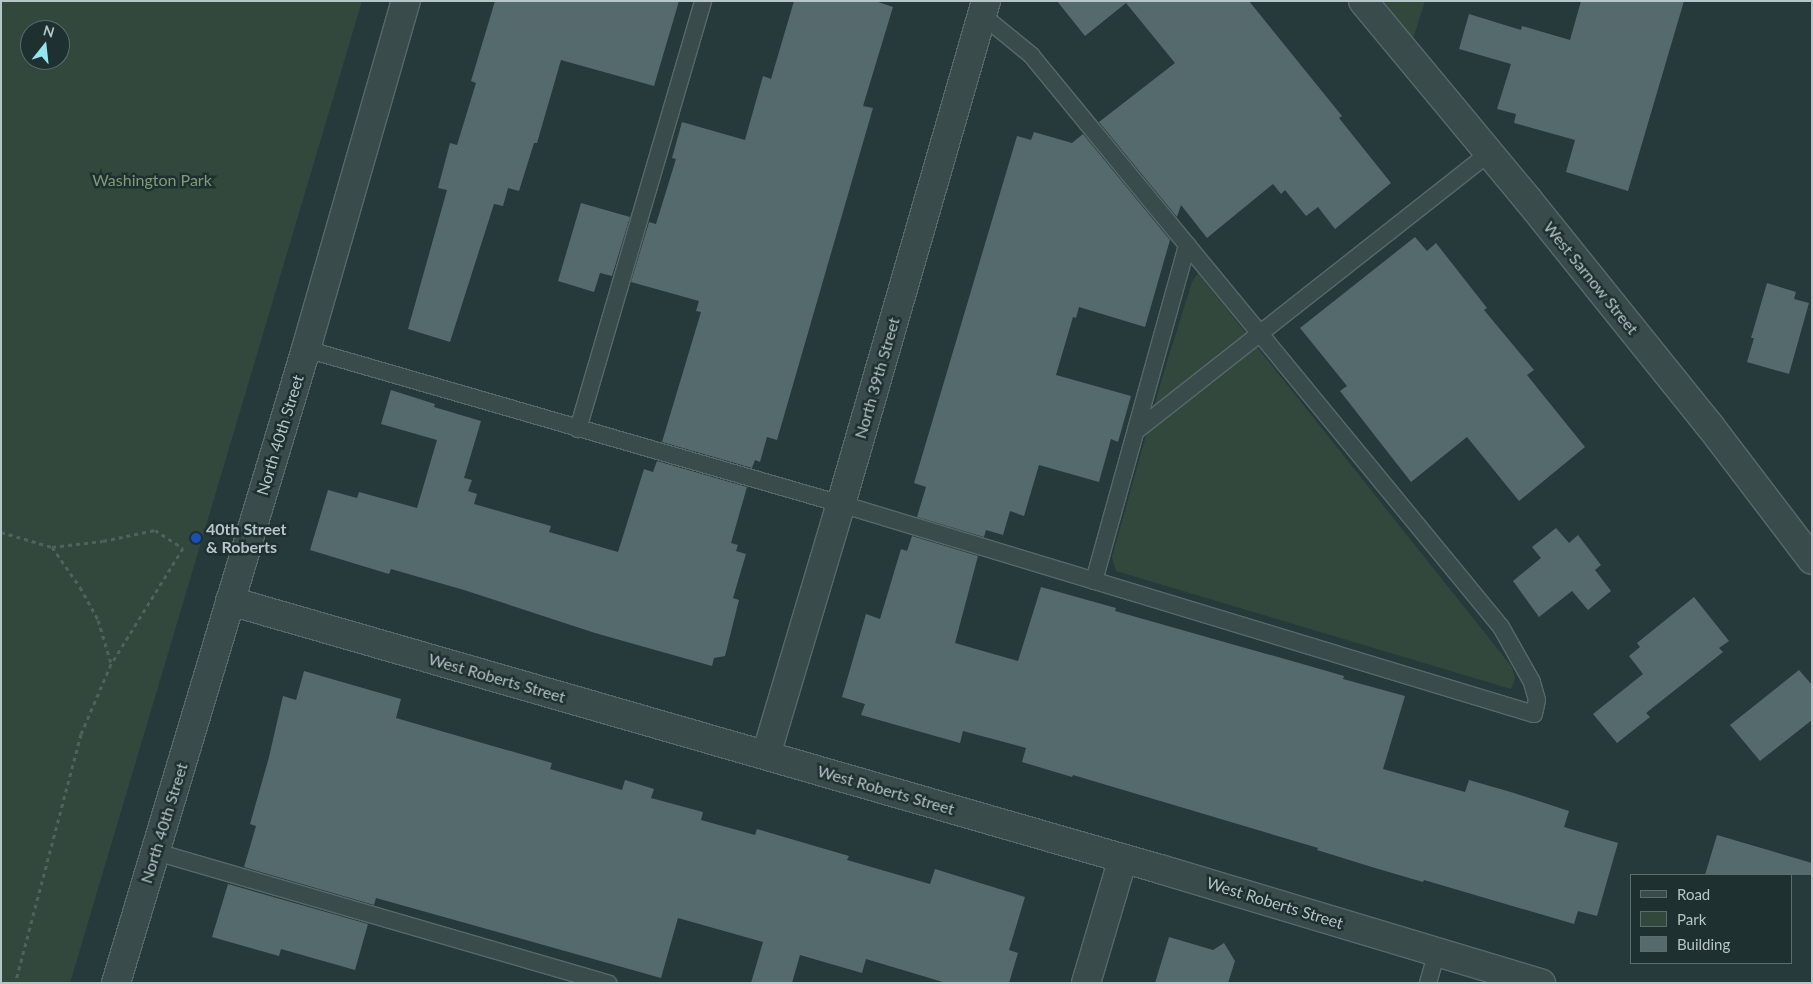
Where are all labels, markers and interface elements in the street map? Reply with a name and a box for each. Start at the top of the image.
north arrow [20,20,70,70]
text: N [41,21,57,41]
park label: Washington Park [92,170,212,190]
street label: West Sarnow Street [1540,218,1642,338]
street label: North 39th Street [851,315,903,441]
street label: North 40th Street [253,372,307,498]
place label: 40th Street & Roberts [206,519,286,557]
marker: 40th Street & Roberts [190,532,202,544]
street label: West Roberts Street [426,649,568,707]
street label: North 40th Street [137,760,191,886]
street label: West Roberts Street [815,761,957,819]
street label: West Roberts Street [1205,873,1345,933]
legend [1630,874,1793,964]
text: Road [1677,885,1710,903]
text: Park [1677,910,1706,928]
text: Building [1677,935,1730,953]

